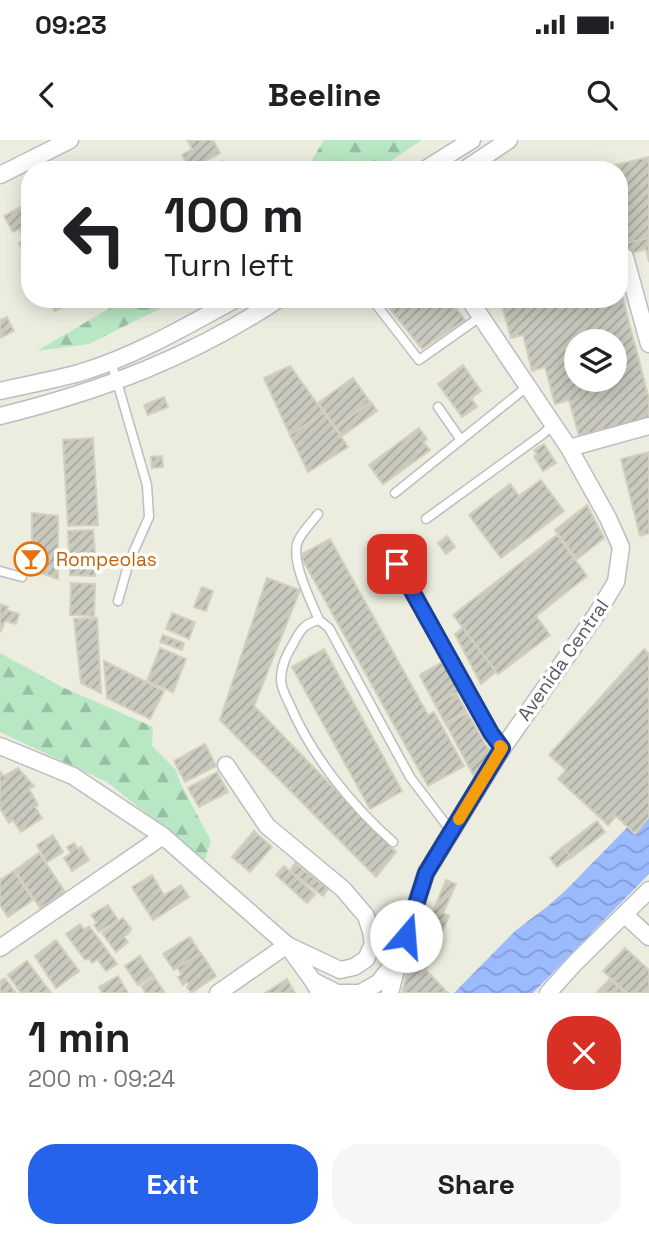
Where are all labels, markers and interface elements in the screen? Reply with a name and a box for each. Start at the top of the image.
text: 09:23 [35,8,107,42]
text: Beeline [268,75,381,115]
icon: back [28,76,66,114]
icon: search [583,76,621,114]
text: 100 m [164,184,304,246]
icon: left [49,189,140,280]
text: Turn left [164,245,294,285]
map controls [564,329,627,392]
button: layers [564,329,627,392]
pin [367,534,427,594]
bar icon: Rompeolas [12,540,50,578]
icon: arrive [378,545,416,583]
place label: Rompeolas [56,547,157,572]
street label: Avenida Central [512,594,614,726]
position arrow [369,899,443,973]
text: 1 min [28,1011,131,1064]
button: close [547,1016,621,1090]
text: 200 m · 09:24 [28,1064,175,1094]
button: Exit [28,1144,318,1224]
button: Share [332,1144,621,1224]

